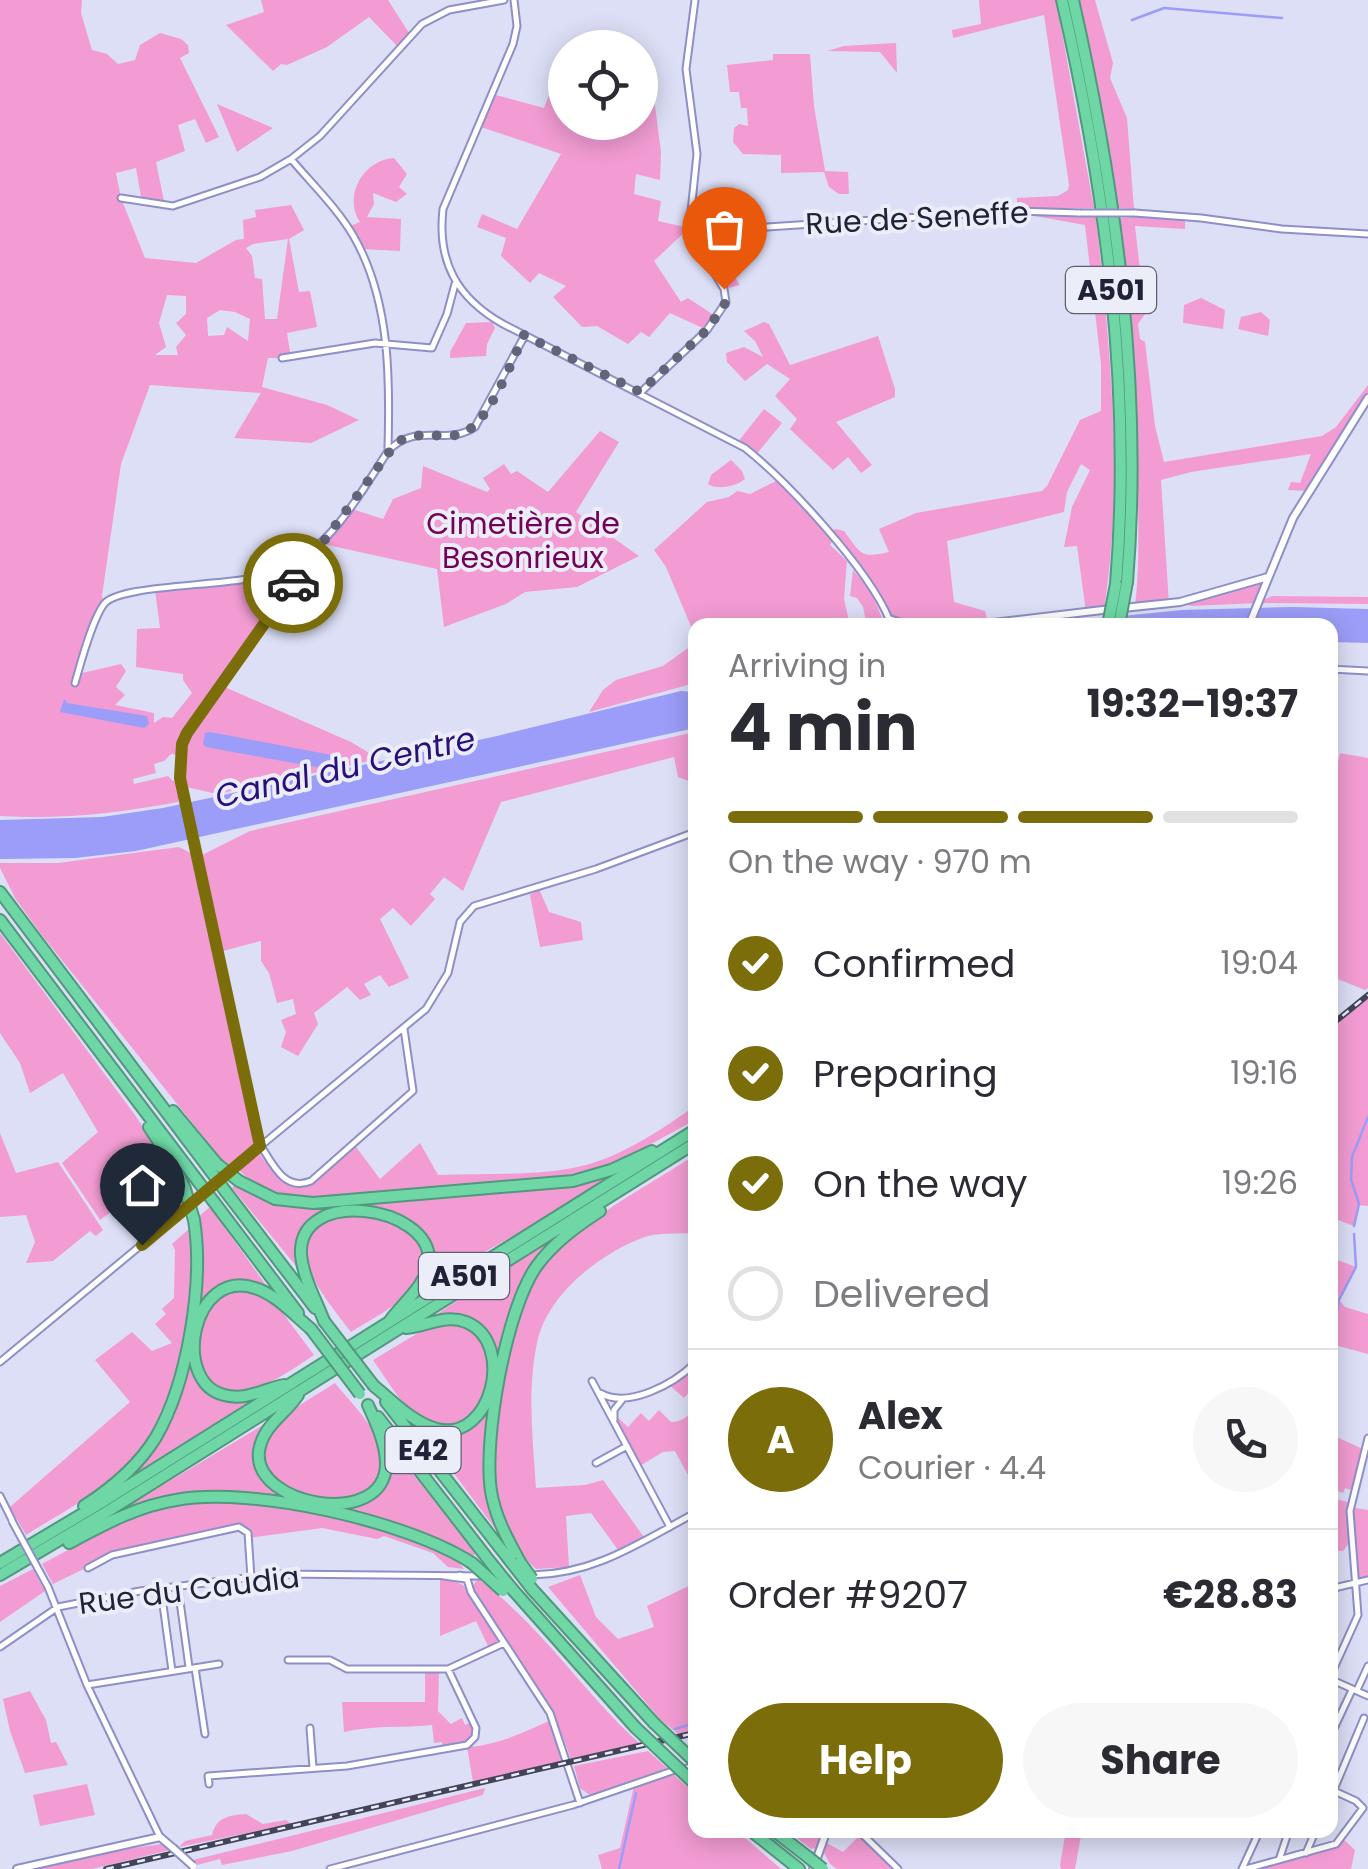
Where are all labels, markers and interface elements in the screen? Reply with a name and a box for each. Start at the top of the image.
map controls [548,30,658,140]
button: locate [548,30,658,140]
pin [682,187,767,290]
street label: Rue de Seneffe [804,191,1030,245]
icon: bag [697,202,752,257]
road number: A501 [1066,267,1156,313]
park label: Cimetière de Besonrieux [426,502,620,579]
courier [243,533,343,633]
icon: car [266,556,321,611]
text: Arriving in [728,643,886,688]
text: 19:32–19:37 [1087,677,1298,730]
text: 4 min [728,682,918,773]
water label: Canal du Centre [210,715,480,819]
text: On the way · 970 m [728,839,1032,884]
icon: check [728,936,783,991]
text: Confirmed [813,937,1015,990]
text: 19:04 [1221,940,1298,985]
icon: check [728,1046,783,1101]
text: Preparing [813,1047,998,1100]
text: 19:16 [1230,1050,1298,1095]
pin [100,1143,185,1246]
icon: check [728,1156,783,1211]
text: On the way [813,1157,1027,1210]
icon: home [115,1158,170,1213]
text: 19:26 [1222,1160,1298,1205]
road number: A501 [419,1253,509,1299]
text: Delivered [813,1267,990,1320]
button: phone [1193,1387,1298,1492]
text: Alex [858,1389,943,1442]
text: A [766,1413,795,1466]
road number: E42 [386,1427,460,1473]
text: Courier · 4.4 [858,1445,1046,1490]
street label: Rue du Caudia [76,1555,302,1625]
text: Order #9207 [728,1568,968,1621]
text: €28.83 [1163,1568,1298,1621]
button: Help [728,1703,1003,1818]
button: Share [1023,1703,1298,1818]

